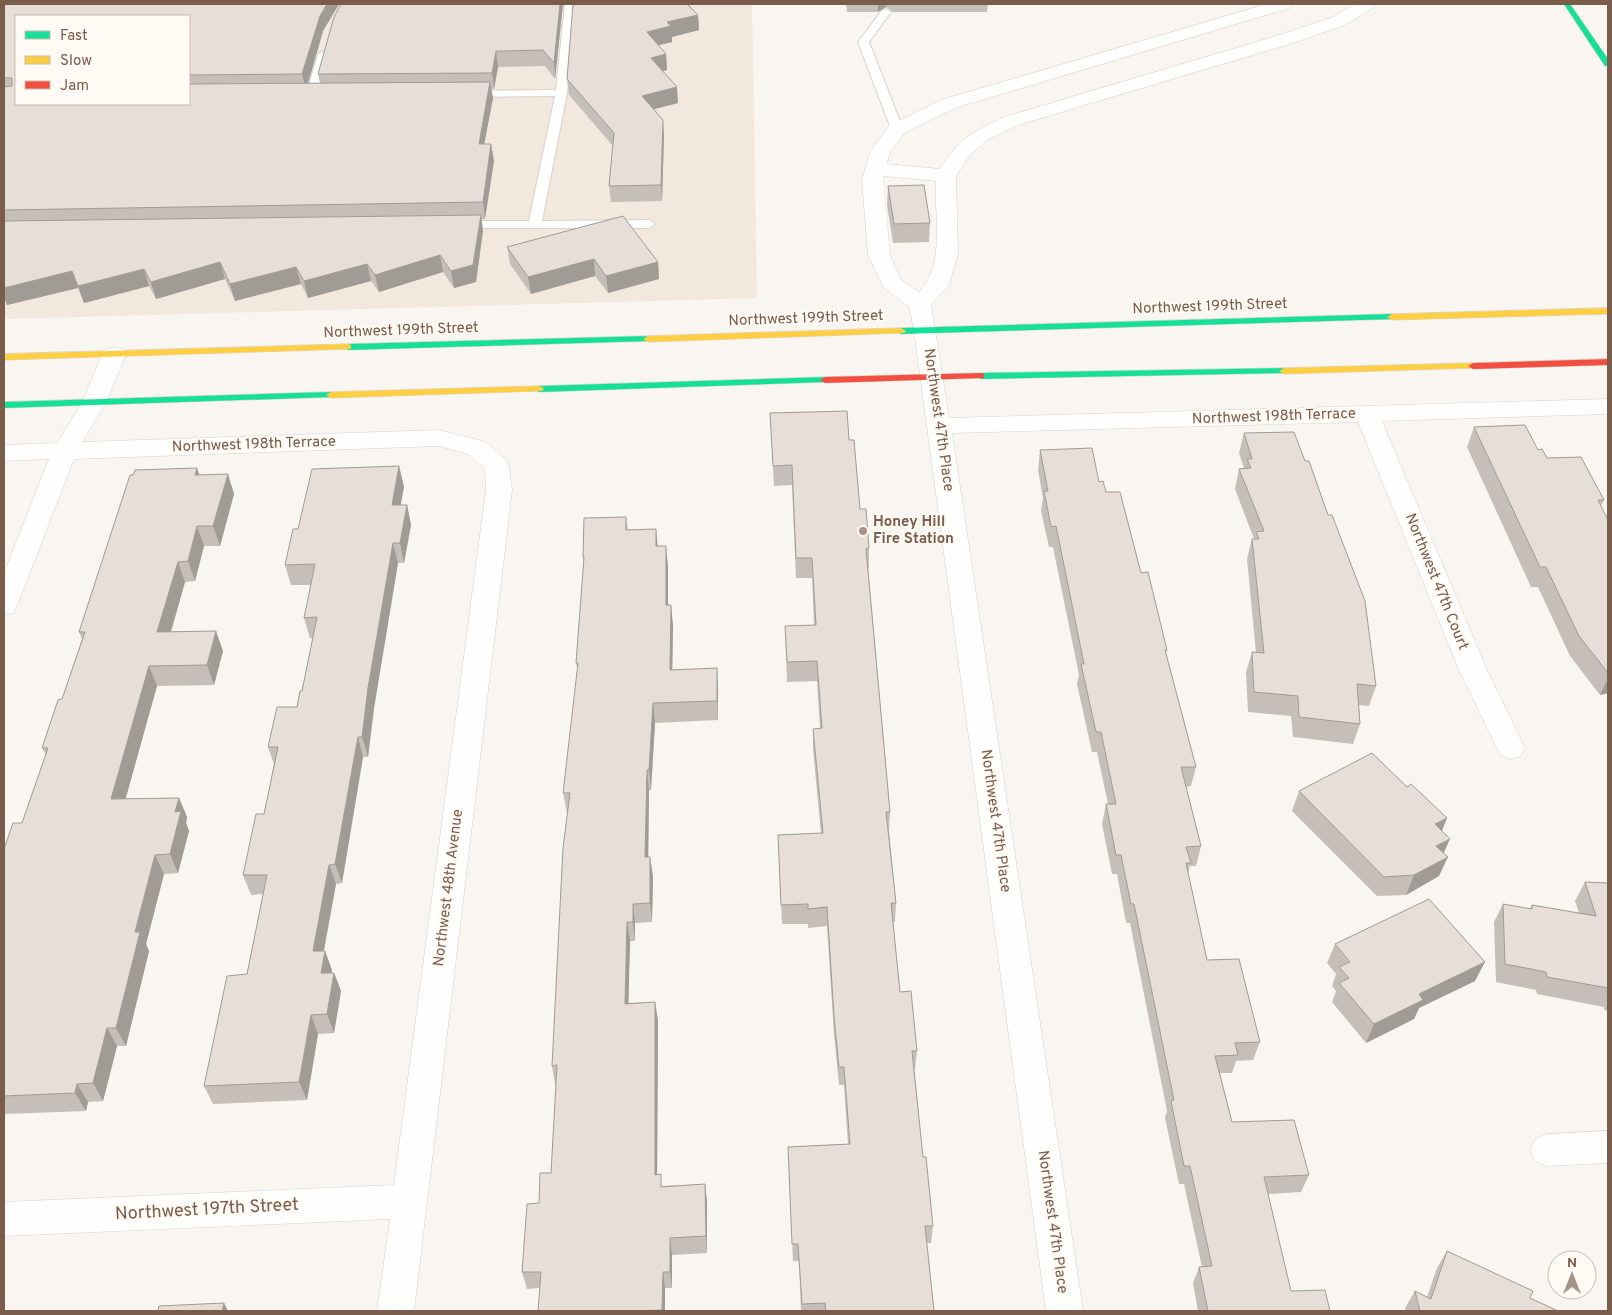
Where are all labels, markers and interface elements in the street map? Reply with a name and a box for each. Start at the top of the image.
legend [15,15,190,105]
text: Fast [60,27,88,46]
text: Slow [60,52,92,71]
text: Jam [60,77,89,96]
street label: Northwest 199th Street [1132,295,1288,319]
street label: Northwest 199th Street [728,307,884,331]
street label: Northwest 199th Street [323,319,479,343]
street label: Northwest 47th Place [919,347,957,493]
street label: Northwest 198th Terrace [1192,405,1356,429]
street label: Northwest 198th Terrace [172,433,336,457]
street label: Northwest 47th Court [1400,511,1472,653]
place label: Honey Hill Fire Station [873,513,954,549]
marker: Honey Hill Fire Station [857,525,869,537]
street label: Northwest 47th Place [976,748,1014,894]
street label: Northwest 48th Avenue [430,808,468,968]
street label: Northwest 47th Place [1033,1149,1071,1295]
street label: Northwest 197th Street [115,1194,299,1226]
north arrow [1547,1250,1597,1300]
text: N [1567,1255,1577,1272]

